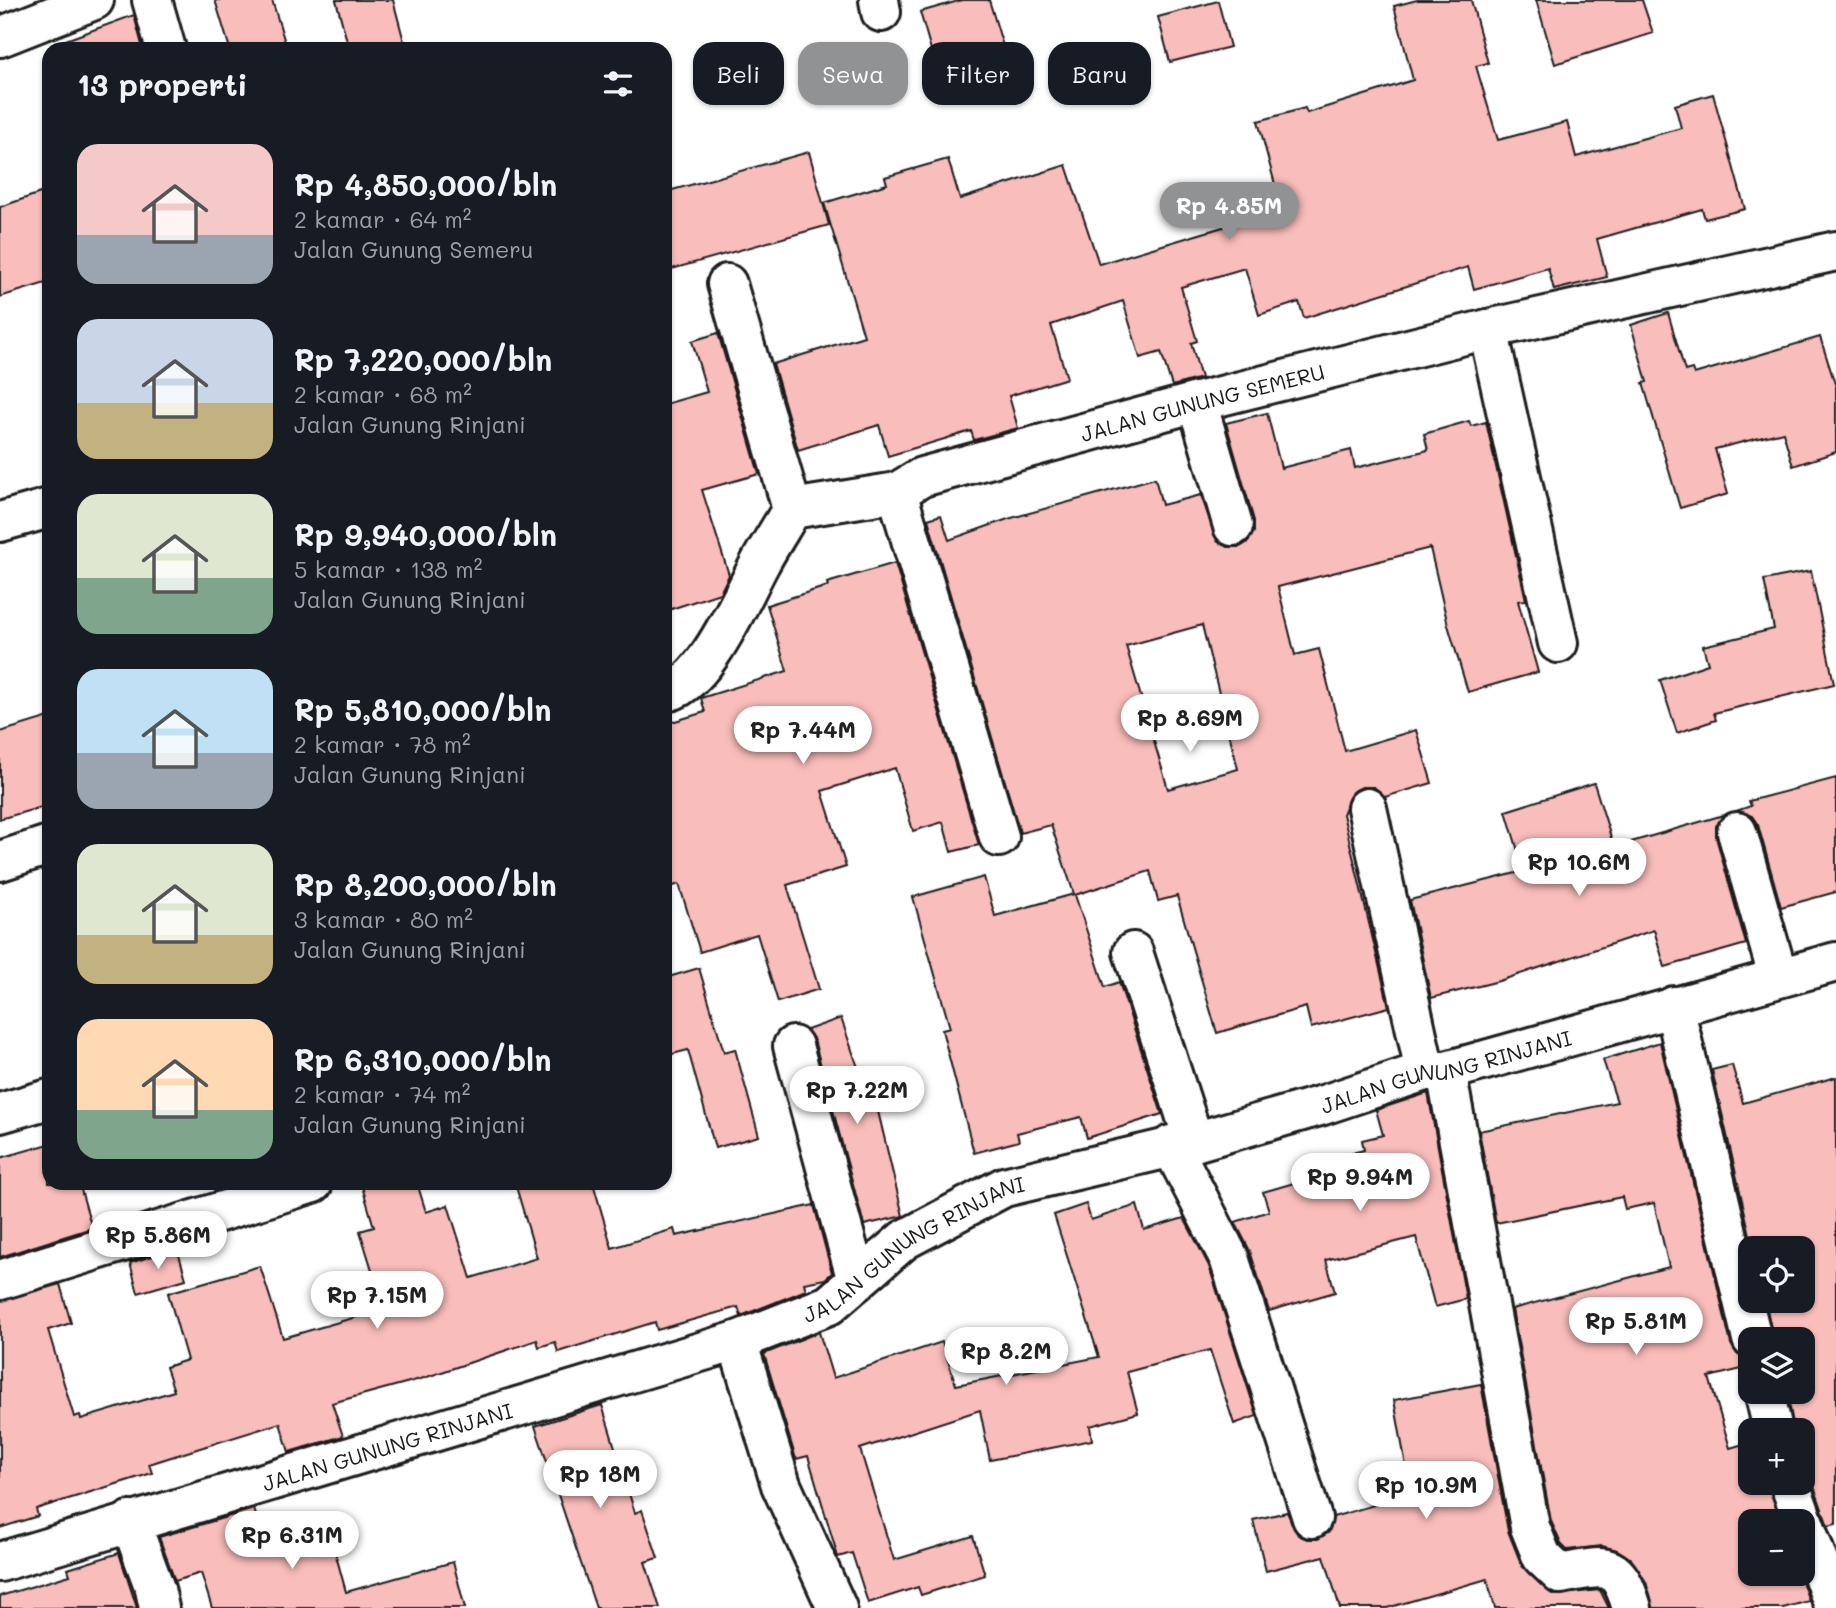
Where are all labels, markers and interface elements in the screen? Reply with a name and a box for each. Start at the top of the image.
chip: Beli [693,42,784,105]
chip: Sewa [798,42,908,105]
chip: Filter [922,42,1034,105]
chip: Baru [1048,42,1151,105]
text: 13 properti [77,64,248,104]
icon: filters [599,65,637,103]
text: Rp 4,850,000/bln [294,164,557,204]
icon: home [133,172,217,256]
pin: Rp 4.85M [1157,182,1301,242]
text: Rp 4.85M [1176,190,1282,220]
text: 2 kamar · 64 m² [294,204,471,234]
text: Jalan Gunung Semeru [294,234,533,264]
text: Rp 7,220,000/bln [294,339,552,379]
icon: home [133,347,217,431]
street label: JALAN GUNUNG SEMERU [1077,357,1327,447]
text: 2 kamar · 68 m² [294,379,472,409]
text: Jalan Gunung Rinjani [294,409,526,439]
text: Rp 9,940,000/bln [294,514,557,554]
icon: home [133,522,217,606]
text: 5 kamar · 138 m² [294,554,482,584]
text: Jalan Gunung Rinjani [294,584,526,614]
text: Rp 5,810,000/bln [294,689,551,729]
pin: Rp 8.69M [1118,694,1262,754]
icon: home [133,697,217,781]
text: Rp 8.69M [1137,702,1243,732]
pin: Rp 7.44M [731,706,875,766]
text: Rp 7.44M [750,714,856,744]
text: 2 kamar · 78 m² [294,729,471,759]
text: Jalan Gunung Rinjani [294,759,526,789]
pin: Rp 10.6M [1507,838,1651,898]
text: Rp 10.6M [1527,846,1631,876]
text: Rp 8,200,000/bln [294,864,557,904]
icon: home [133,872,217,956]
text: 3 kamar · 80 m² [294,904,473,934]
text: Jalan Gunung Rinjani [294,934,526,964]
street label: JALAN GUNUNG RINJANI [1317,1023,1574,1118]
text: Rp 6,310,000/bln [294,1039,551,1079]
icon: home [133,1047,217,1131]
pin: Rp 7.22M [785,1066,929,1126]
text: Rp 7.22M [806,1074,908,1104]
text: 2 kamar · 74 m² [294,1079,470,1109]
text: Jalan Gunung Rinjani [294,1109,526,1139]
pin: Rp 9.94M [1288,1154,1432,1213]
text: Rp 9.94M [1307,1161,1413,1191]
street label: JALAN GUNUNG RINJANI [799,1169,1027,1327]
pin: Rp 5.86M [86,1212,230,1271]
text: Rp 5.86M [105,1219,211,1249]
map controls [1738,1236,1815,1586]
button: locate [1738,1236,1815,1313]
pin: Rp 7.15M [305,1272,449,1331]
text: Rp 7.15M [327,1279,427,1309]
pin: Rp 5.81M [1564,1298,1708,1357]
text: Rp 5.81M [1585,1305,1687,1335]
button: layers [1738,1327,1815,1404]
pin: Rp 8.2M [941,1328,1071,1387]
text: Rp 8.2M [960,1335,1052,1365]
street label: JALAN GUNUNG RINJANI [259,1396,515,1496]
button: + [1738,1418,1815,1495]
pin: Rp 18M [543,1450,657,1510]
text: Rp 18M [559,1458,641,1488]
pin: Rp 10.9M [1354,1462,1498,1521]
text: Rp 10.9M [1374,1469,1478,1499]
button: − [1738,1509,1815,1586]
pin: Rp 6.31M [220,1512,364,1571]
text: Rp 6.31M [241,1519,343,1549]

